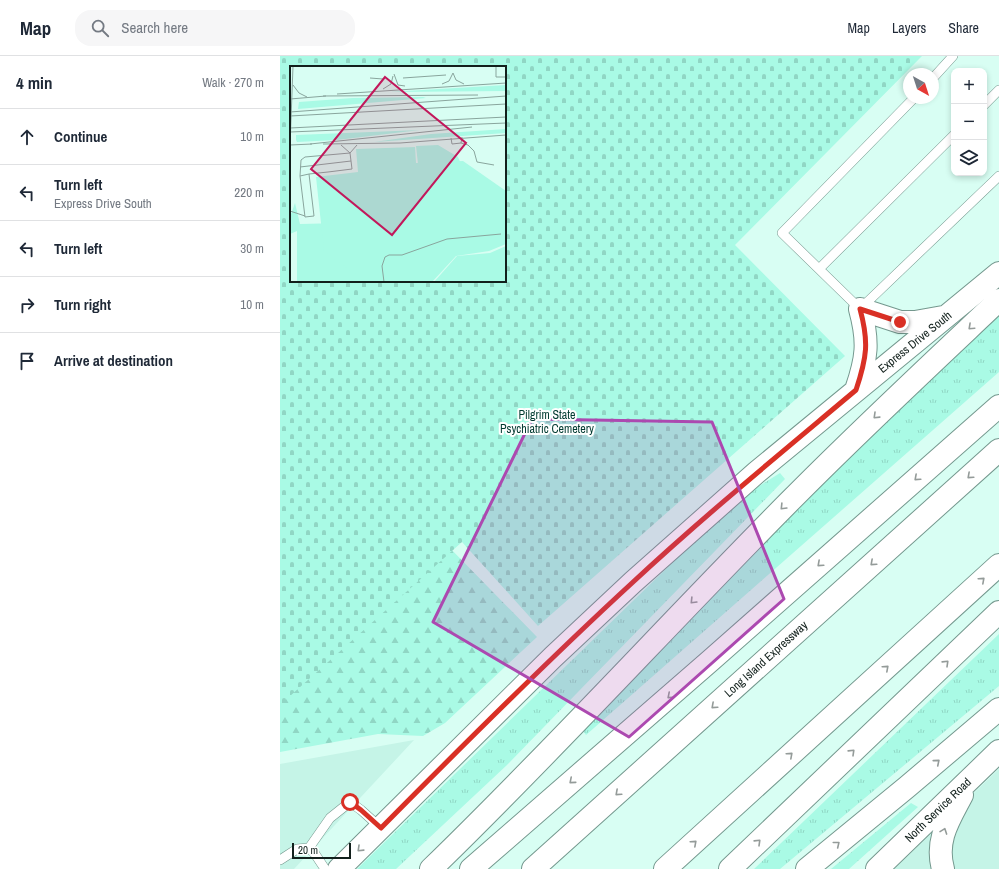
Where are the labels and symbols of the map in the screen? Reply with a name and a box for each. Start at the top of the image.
inset map [290,66,506,282]
north arrow [903,68,939,104]
street label: Express Drive South [875,307,955,377]
route end [891,313,909,331]
one-way arrow [968,322,975,329]
park label: Pilgrim State Psychiatric Cemetery [500,407,594,437]
one-way arrow [873,411,881,419]
one-way arrow [967,471,975,479]
one-way arrow [915,474,922,481]
one-way arrow [780,502,788,510]
one-way arrow [871,558,878,565]
one-way arrow [817,560,825,567]
one-way arrow [978,578,985,585]
one-way arrow [690,596,698,604]
street label: Long Island Expressway [721,617,811,701]
one-way arrow [941,660,949,667]
one-way arrow [881,665,889,672]
one-way arrow [667,692,674,699]
one-way arrow [711,701,719,709]
one-way arrow [847,750,855,757]
one-way arrow [785,752,793,760]
one-way arrow [933,759,940,766]
street label: North Service Road [901,774,975,846]
one-way arrow [569,777,576,784]
one-way arrow [615,788,622,795]
route start [341,793,359,811]
one-way arrow [940,827,948,834]
one-way arrow [753,839,761,847]
one-way arrow [689,840,697,847]
scale bar [292,841,351,860]
one-way arrow [833,842,840,849]
one-way arrow [357,844,365,852]

